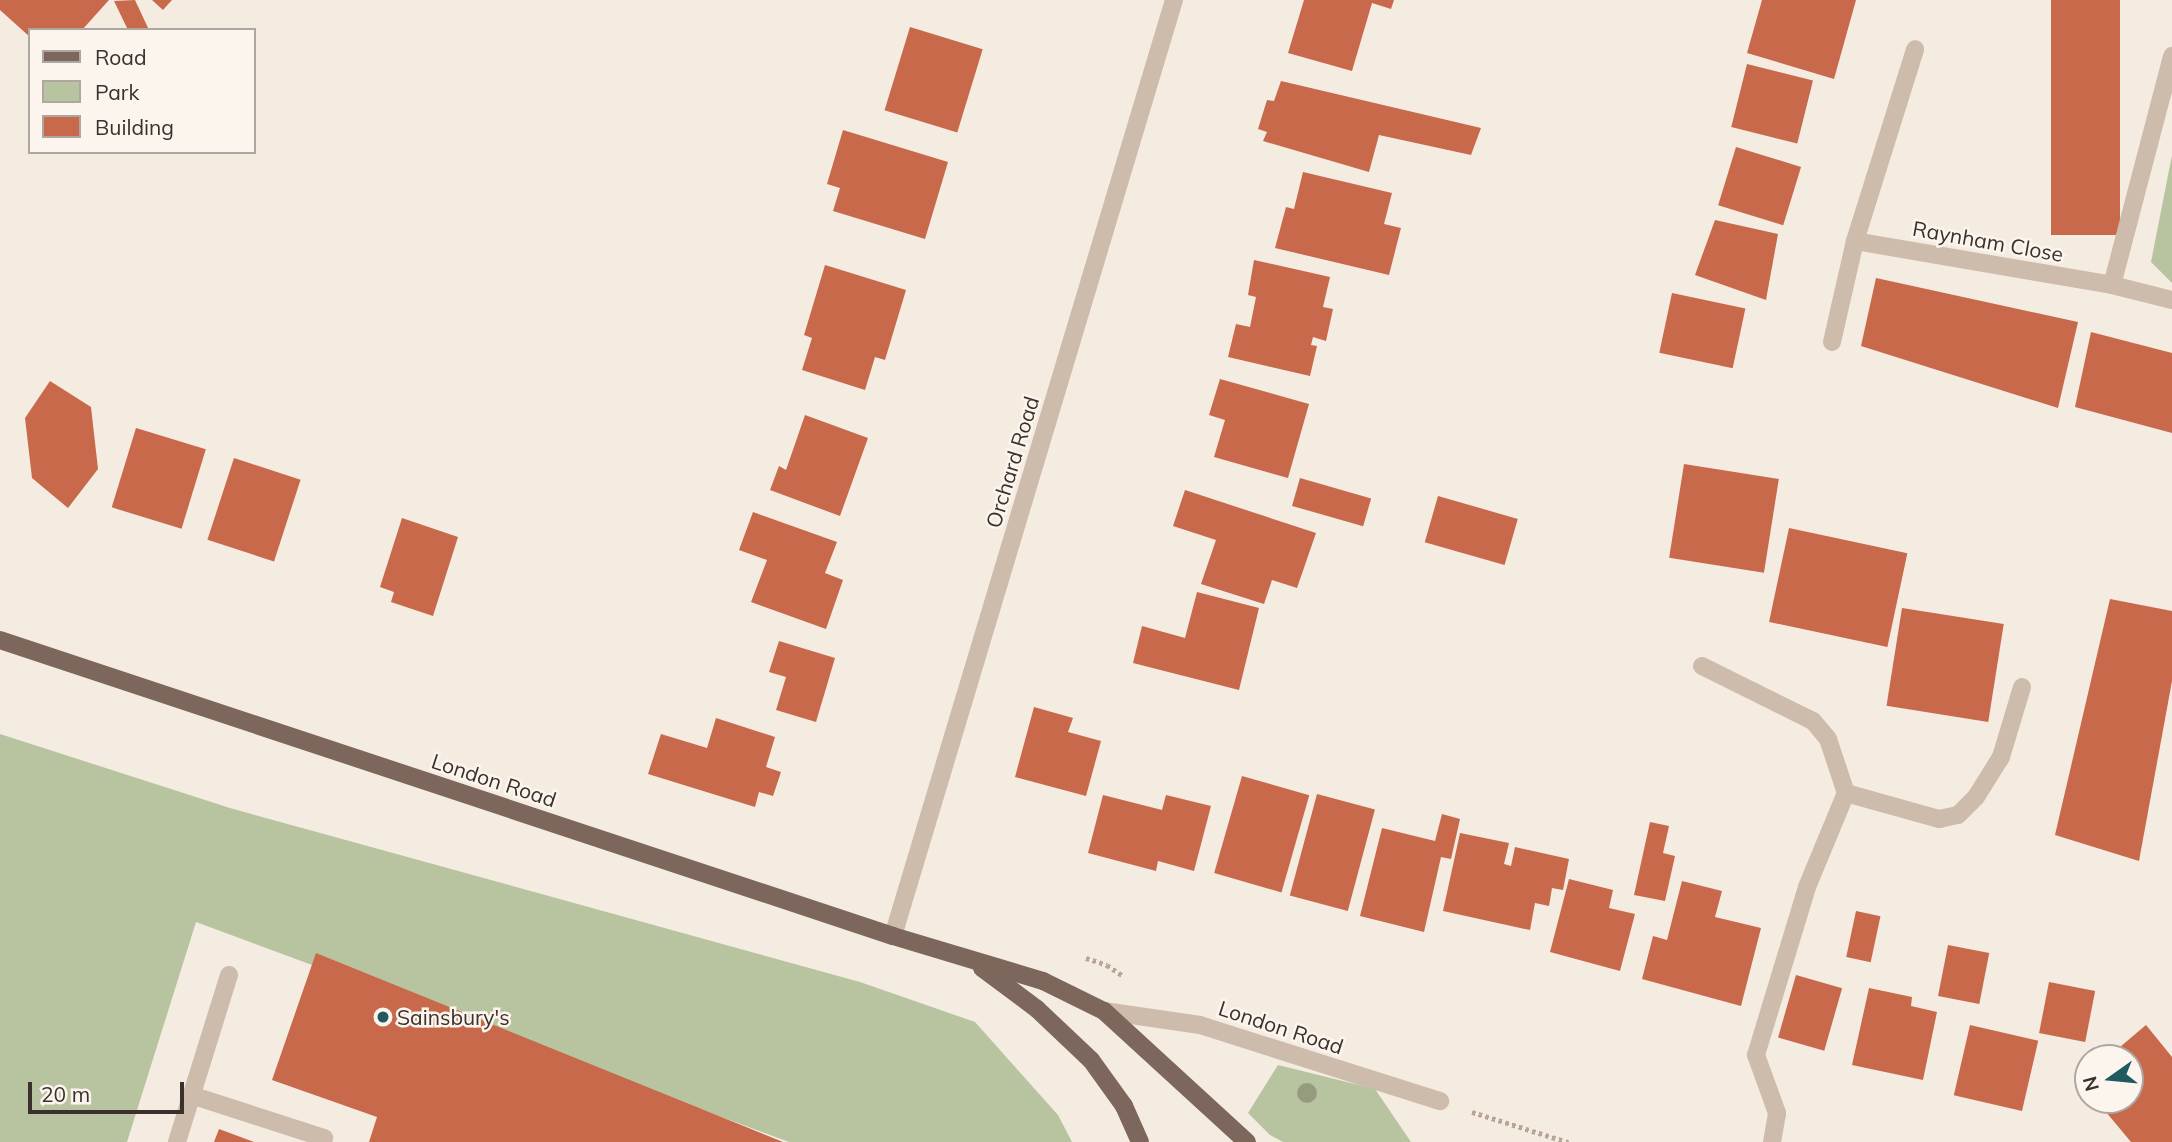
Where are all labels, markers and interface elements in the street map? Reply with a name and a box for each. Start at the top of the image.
legend [28,28,256,154]
text: Road [95,44,146,70]
text: Park [95,79,139,105]
text: Building [95,114,174,140]
street label: Raynham Close [1911,215,2065,267]
street label: Orchard Road [980,393,1044,531]
street label: London Road [429,748,559,812]
street label: London Road [1216,995,1346,1059]
place label: Sainsbury's [397,1004,510,1030]
marker: Sainsbury's [375,1009,391,1025]
north arrow [2074,1044,2144,1114]
scale bar [32,1068,187,1112]
text: N [2077,1074,2104,1094]
text: 20 m [41,1081,90,1107]

